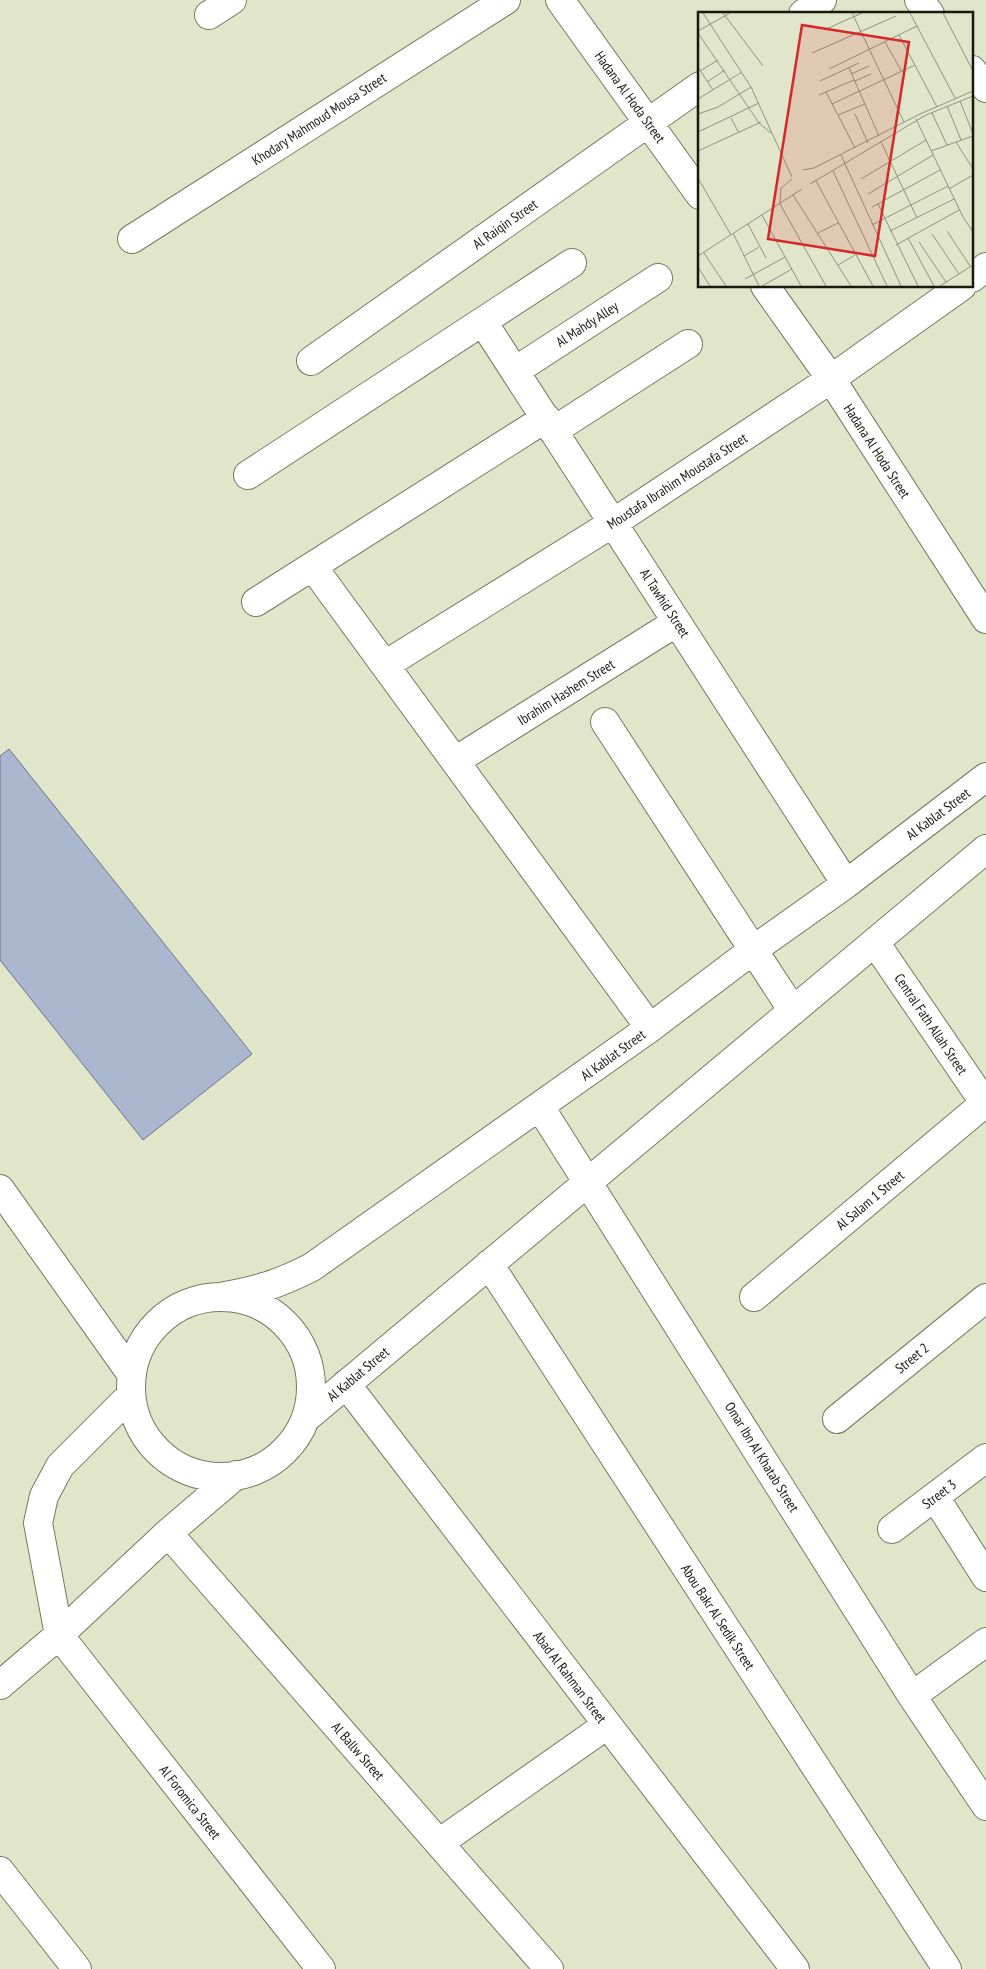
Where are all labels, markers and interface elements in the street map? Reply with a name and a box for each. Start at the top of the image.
inset map [698,12,974,288]
street label: Hadana Al Hoda Street [591,48,669,147]
street label: Khodary Mahmoud Mousa Street [248,69,390,169]
street label: Al Raiqin Street [469,195,541,253]
street label: Al Mahdy Alley [552,297,622,351]
street label: Hadana Al Hoda Street [840,400,914,502]
street label: Moustafa Ibrahim Moustafa Street [603,429,751,533]
street label: Al Tawhid Street [636,565,694,641]
street label: Ibrahim Hashem Street [514,655,618,729]
street label: Al Kablat Street [902,784,974,844]
street label: Central Fath Allah Street [890,970,972,1078]
street label: Al Kablat Street [577,1025,649,1085]
street label: Al Salam 1 Street [832,1166,908,1234]
street label: Street 2 [891,1339,933,1377]
street label: Al Kablat Street [323,1343,393,1405]
street label: Omar Ibn Al Khatab Street [721,1399,803,1515]
street label: Street 3 [918,1475,960,1513]
street label: Abou Bakr Al Sedik Street [677,1561,759,1673]
street label: Abad Al Rahman Street [529,1627,611,1727]
street label: Al Ballw Street [328,1718,388,1784]
street label: Al Foromica Street [155,1761,225,1843]

